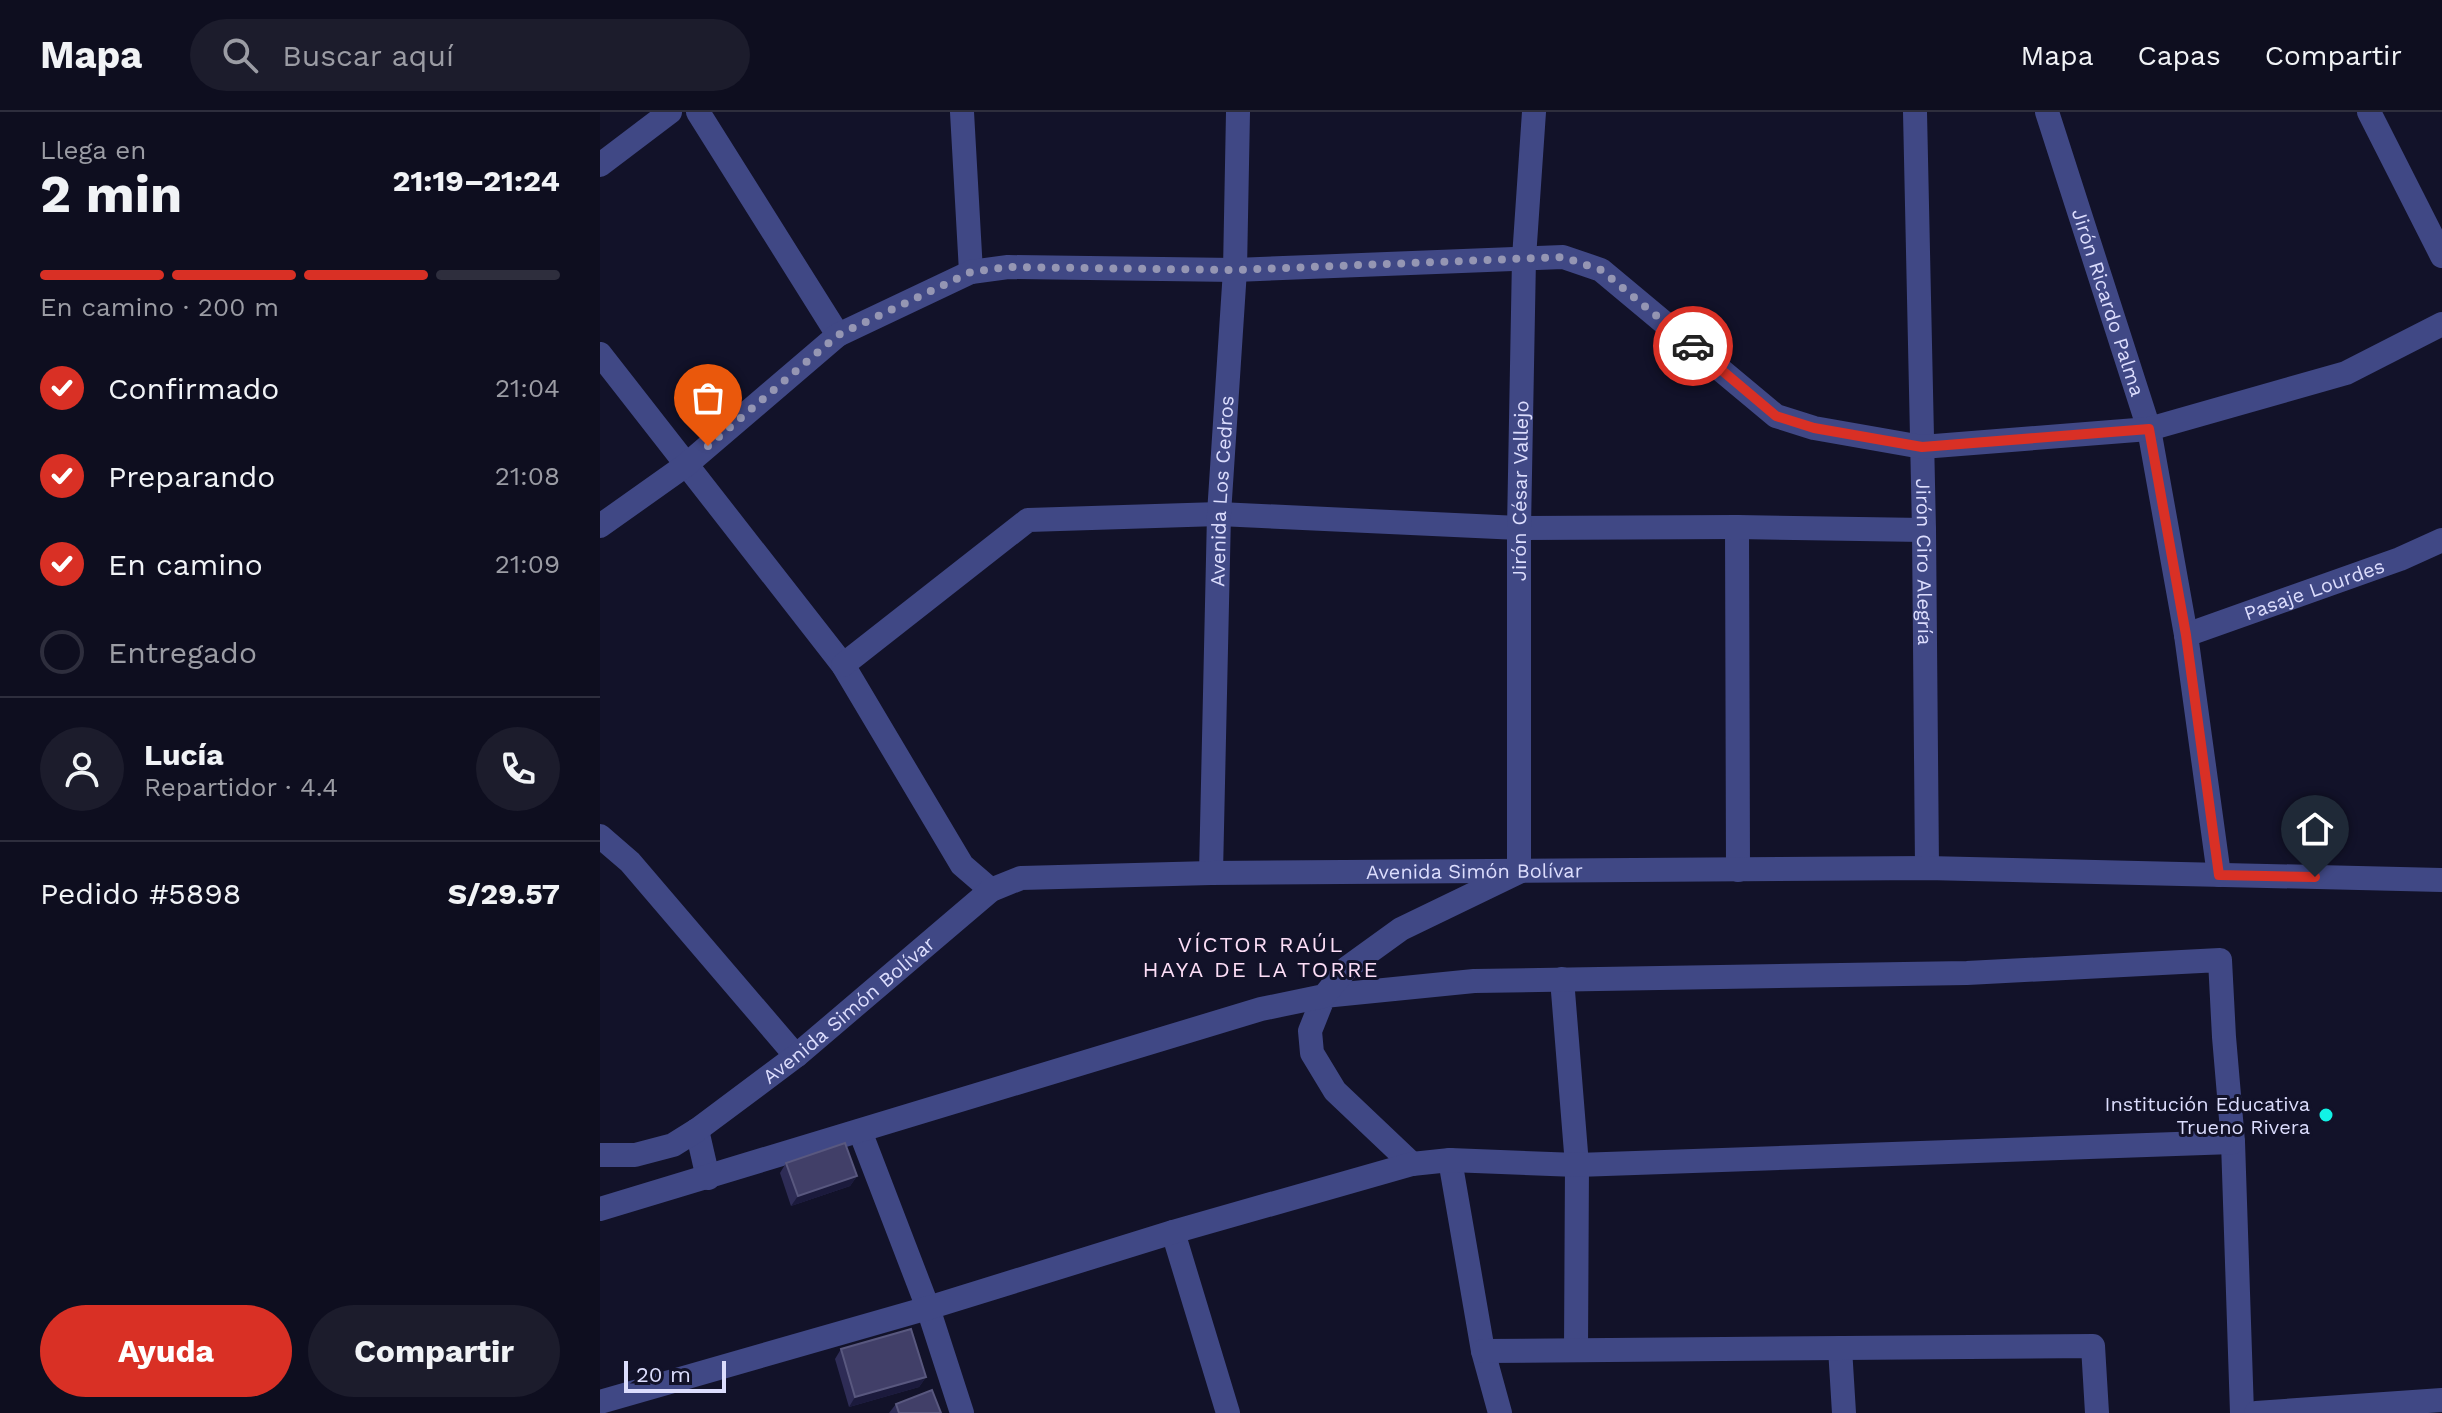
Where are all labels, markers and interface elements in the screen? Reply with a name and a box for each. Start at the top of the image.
search box [190,19,750,91]
text: Mapa [40,33,142,77]
icon: search [218,33,262,77]
text: Buscar aquí [282,38,454,73]
text: Mapa [2020,39,2093,72]
text: Capas [2137,39,2221,72]
text: Compartir [2265,39,2402,72]
text: Llega en [40,135,146,165]
text: 21:19–21:24 [393,163,560,198]
text: 2 min [40,164,182,225]
street label: Jirón Ricardo Palma [2067,205,2150,399]
text: En camino · 200 m [40,292,279,322]
courier [1653,306,1733,386]
icon: car [1671,324,1715,368]
pin [674,364,742,446]
icon: check [40,366,84,410]
text: Confirmado [108,371,279,406]
text: 21:04 [495,373,560,403]
icon: bag [686,376,730,420]
street label: Avenida Los Cedros [1205,395,1239,587]
street label: Jirón César Vallejo [1507,400,1533,581]
icon: check [40,454,84,498]
text: Preparando [108,459,275,494]
text: 21:08 [495,461,560,491]
street label: Jirón Ciro Alegría [1911,478,1937,645]
icon: check [40,542,84,586]
text: En camino [108,547,263,582]
text: 21:09 [495,549,560,579]
street label: Pasaje Lourdes [2241,553,2388,625]
text: Entregado [108,635,257,670]
button: person [40,727,124,811]
button: phone [476,727,560,811]
text: Lucía [144,737,224,772]
text: Repartidor · 4.4 [144,772,338,802]
pin [2281,795,2349,877]
icon: home [2293,807,2337,851]
street label: Avenida Simón Bolívar [1366,858,1583,884]
text: Pedido #5898 [40,876,241,911]
text: S/29.57 [448,876,560,911]
street label: Avenida Simón Bolívar [758,931,940,1089]
district label: VÍCTOR RAÚL HAYA DE LA TORRE [1142,932,1380,982]
place label: Institución Educativa Trueno Rivera [2105,1092,2310,1139]
marker: Institución Educativa Trueno Rivera [2317,1106,2335,1124]
button: Ayuda [40,1305,292,1397]
button: Compartir [308,1305,560,1397]
scale bar [624,1357,726,1393]
text: 20 m [636,1362,691,1387]

